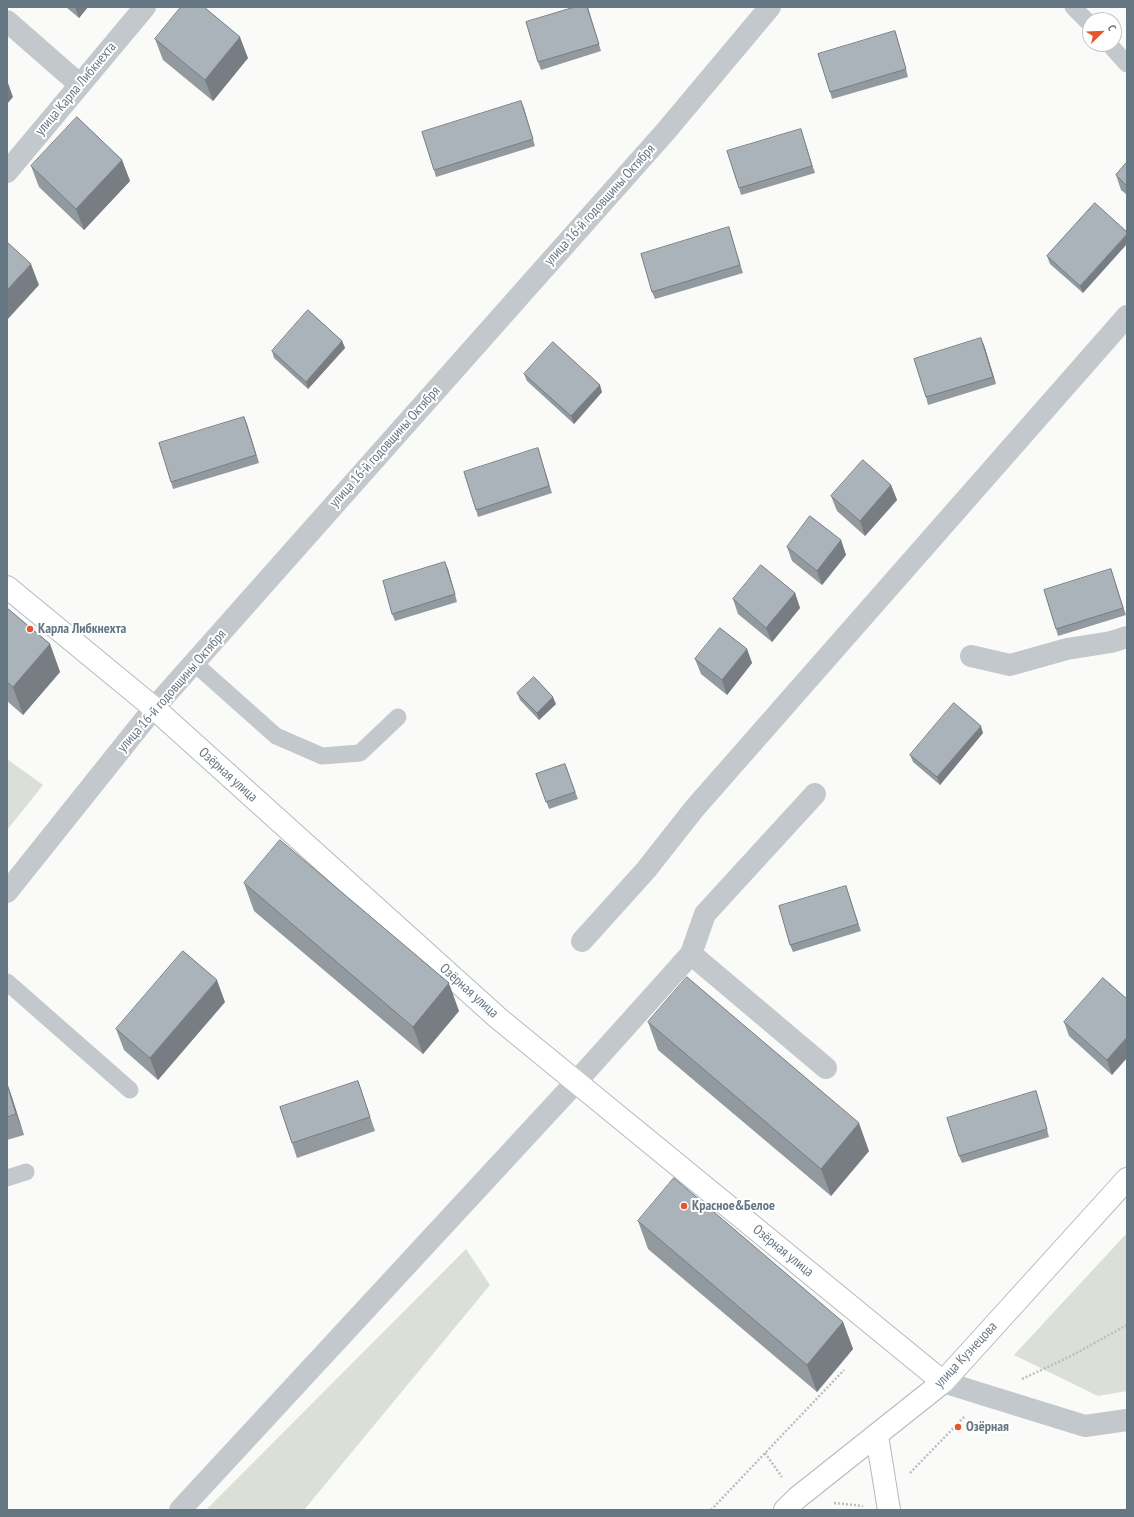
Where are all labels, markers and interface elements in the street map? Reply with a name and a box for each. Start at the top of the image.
north arrow [1082,12,1122,52]
text: С [1105,23,1120,33]
street label: улица Карла Либкнехта [32,39,120,139]
street label: улица 16-й годовщины Октября [541,141,659,269]
street label: улица 16-й годовщины Октября [326,383,444,511]
place label: Карла Либкнехта [38,621,126,637]
marker: Карла Либкнехта [25,624,35,634]
street label: улица 16-й годовщины Октября [114,626,230,756]
street label: Озёрная улица [195,744,261,806]
street label: Озёрная улица [436,960,502,1022]
place label: Красное&Белое [692,1198,775,1214]
marker: Красное&Белое [679,1201,689,1211]
street label: Озёрная улица [749,1221,817,1281]
street label: улица Кузнецова [931,1319,1001,1391]
place label: Озёрная [966,1419,1009,1435]
marker: Озёрная [953,1422,963,1432]

